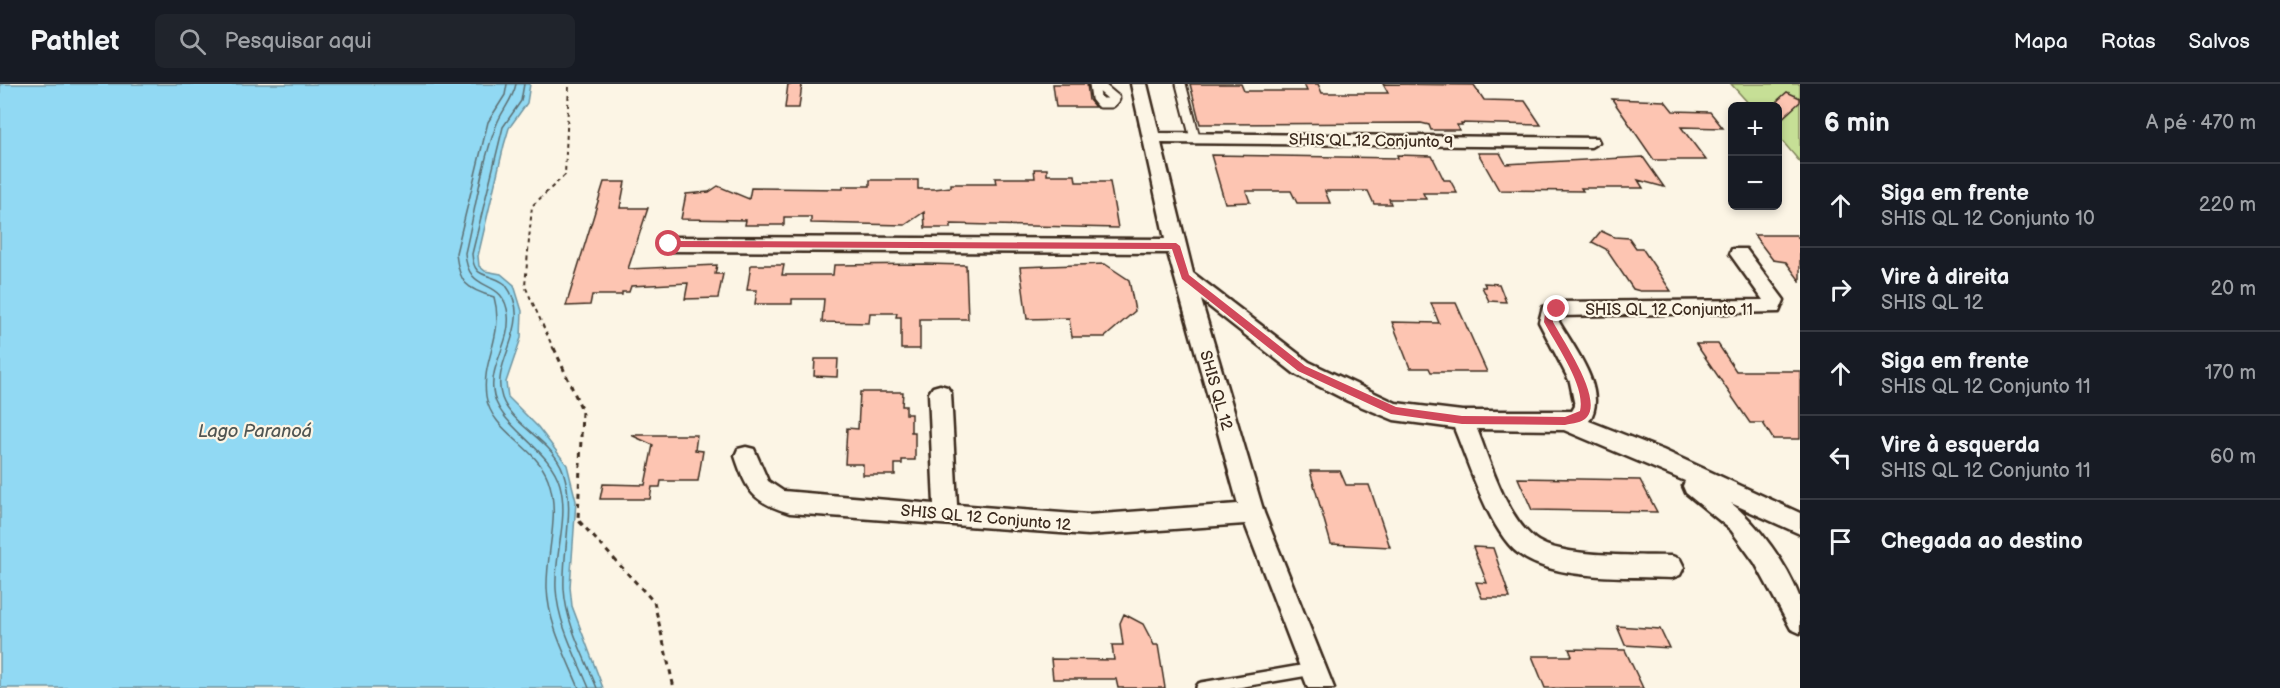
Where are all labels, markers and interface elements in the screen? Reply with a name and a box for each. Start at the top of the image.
search box [155,14,575,68]
text: Pathlet [30,25,119,58]
icon: search [176,25,209,58]
text: Pesquisar aqui [224,28,372,55]
text: Mapa [2014,29,2068,54]
text: Rotas [2101,29,2156,54]
text: Salvos [2189,29,2250,54]
map controls [1728,102,1782,210]
button: + [1728,102,1782,156]
text: 6 min [1824,108,1890,139]
text: A pé · 470 m [2146,111,2256,135]
street label: SHIS QL 12 Conjunto 9 [1289,131,1453,152]
button: − [1728,156,1782,210]
text: Siga em frente [1881,180,2029,207]
icon: ahead [1824,189,1857,222]
text: 220 m [2199,193,2256,217]
text: SHIS QL 12 Conjunto 10 [1881,207,2095,231]
route start [655,230,681,256]
text: Vire à direita [1881,264,2009,291]
icon: right [1824,273,1857,306]
text: 20 m [2211,277,2256,301]
text: SHIS QL 12 [1881,291,1983,315]
route end [1543,295,1569,321]
street label: SHIS QL 12 Conjunto 11 [1585,301,1753,320]
street label: SHIS QL 12 [1195,348,1236,433]
text: Siga em frente [1881,348,2029,375]
icon: ahead [1824,357,1857,390]
text: 170 m [2205,361,2256,385]
text: SHIS QL 12 Conjunto 11 [1881,375,2091,399]
water label: Lago Paranoá [198,421,312,442]
text: Vire à esquerda [1881,432,2040,459]
icon: left [1824,441,1857,474]
text: 60 m [2210,445,2256,469]
text: SHIS QL 12 Conjunto 11 [1881,459,2091,483]
street label: SHIS QL 12 Conjunto 12 [900,502,1072,535]
icon: arrive [1824,525,1857,558]
text: Chegada ao destino [1881,528,2083,555]

